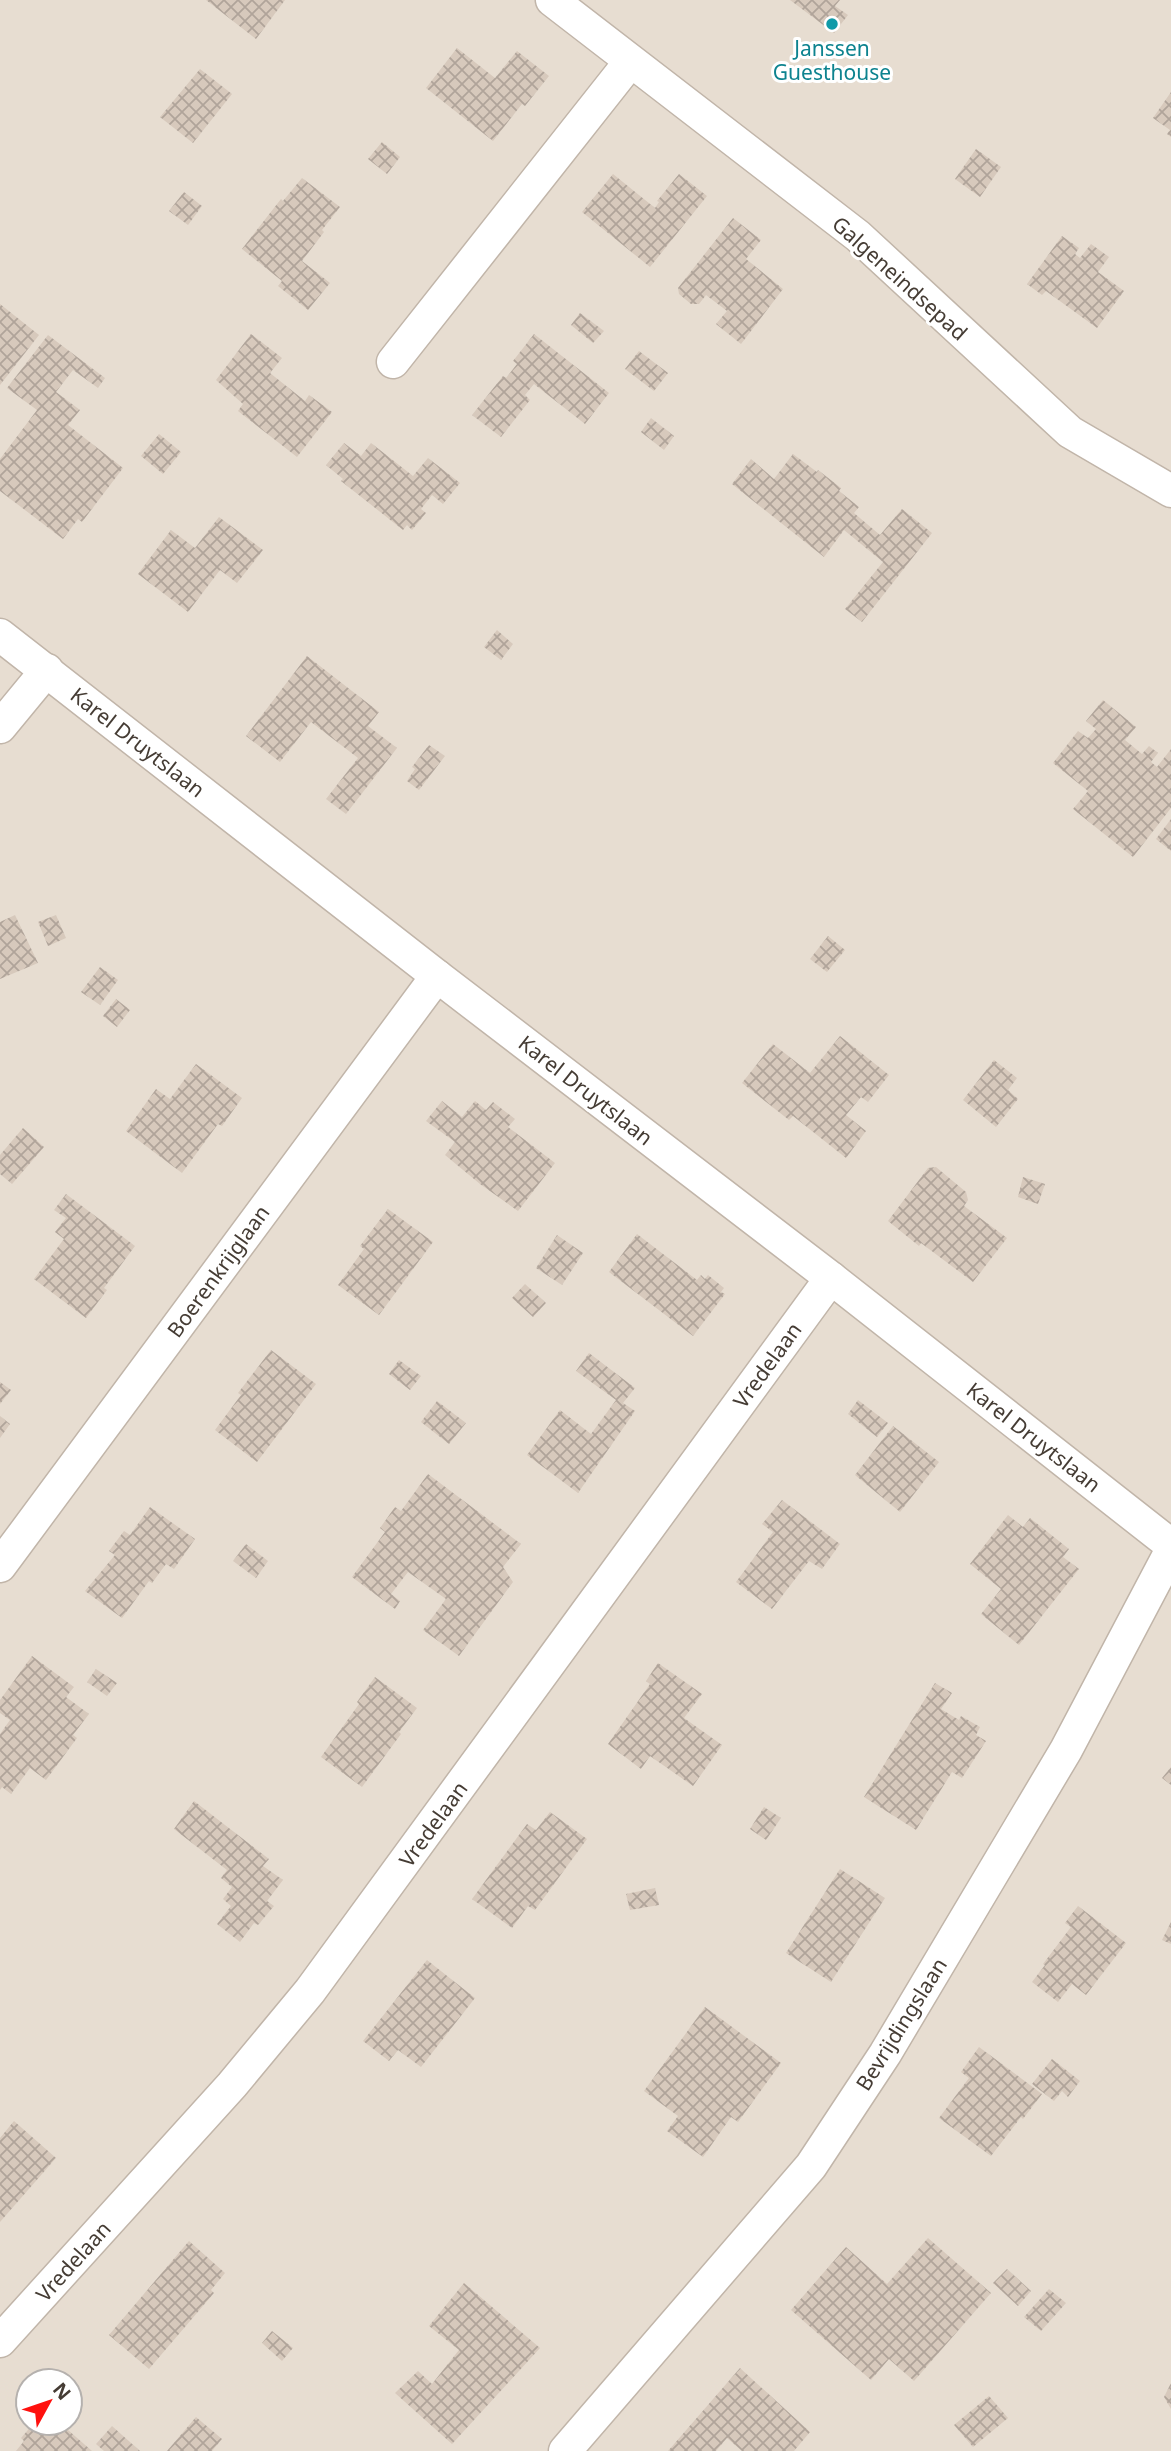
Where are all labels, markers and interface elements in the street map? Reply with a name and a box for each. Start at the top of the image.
marker: Janssen Guesthouse [824,16,840,32]
place label: Janssen Guesthouse [773,34,891,86]
street label: Galgeneindsepad [826,210,974,346]
street label: Karel Druytslaan [65,681,211,803]
street label: Karel Druytslaan [513,1029,659,1151]
street label: Boerenkrijglaan [161,1199,275,1343]
street label: Vredelaan [727,1317,807,1413]
street label: Karel Druytslaan [961,1376,1107,1498]
street label: Vredelaan [393,1776,473,1872]
street label: Bevrijdingslaan [849,1952,953,2096]
street label: Vredelaan [29,2215,117,2307]
north arrow [14,2367,84,2437]
text: N [47,2377,77,2405]

